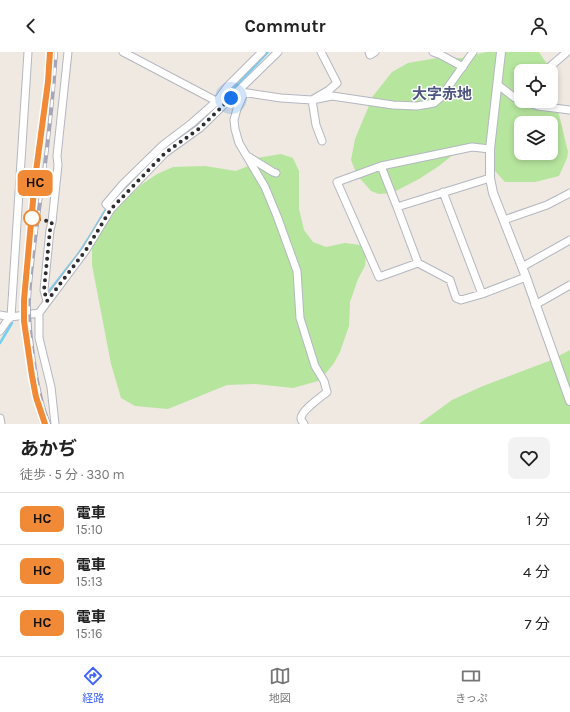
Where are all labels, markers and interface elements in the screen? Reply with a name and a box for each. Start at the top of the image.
icon: back [20,15,42,37]
text: Commutr [244,15,326,37]
icon: person [528,15,550,37]
map controls [514,64,558,160]
button: locate [514,64,558,108]
district label: 大字赤地 [412,85,472,103]
your location [221,88,241,108]
button: layers [514,116,558,160]
line badge: HC [17,170,53,196]
text: HC [26,174,44,191]
unlabelled marker [23,209,41,227]
button: heart [508,437,550,479]
text: あかぢ [20,438,77,460]
text: 徒歩 · 5 分 · 330 m [20,467,125,482]
text: 電車 [76,504,106,522]
text: HC [33,510,51,527]
text: 1 分 [526,511,550,529]
text: 15:10 [76,522,103,537]
text: 電車 [76,556,106,574]
text: HC [33,562,51,579]
text: 4 分 [523,563,550,581]
text: 15:13 [76,574,103,589]
text: 電車 [76,608,106,626]
text: HC [33,614,51,631]
text: 7 分 [524,615,550,633]
text: 15:16 [76,626,102,641]
tab: 経路 [82,665,104,705]
tab: 地図 [269,665,291,705]
tab: きっぷ [455,665,488,705]

